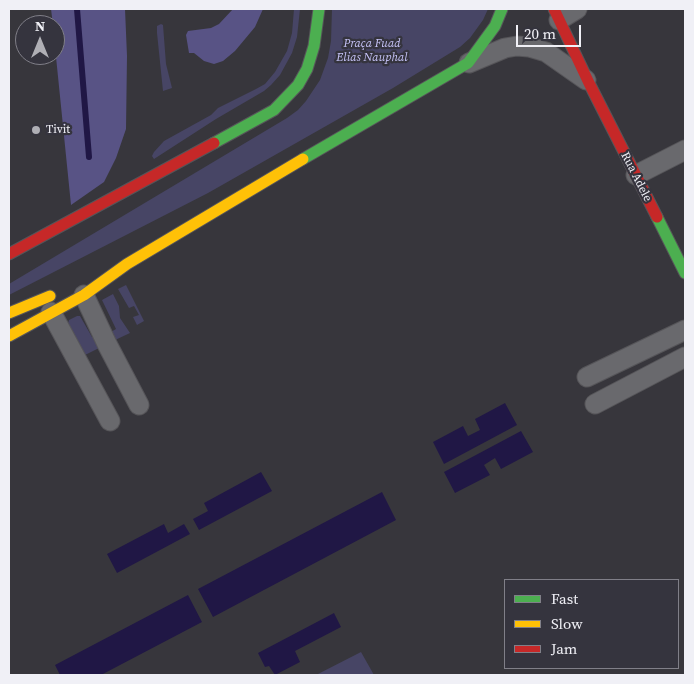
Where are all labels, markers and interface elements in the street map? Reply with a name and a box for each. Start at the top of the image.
north arrow [15,15,65,65]
scale bar [519,15,584,47]
text: N [35,16,45,36]
text: 20 m [524,23,556,44]
park label: Praça Fuad Elias Nauphal [336,37,408,65]
place label: Tivit [46,123,70,137]
marker: Tivit [30,124,42,136]
street label: Rua Adele [617,150,655,204]
legend [504,579,679,669]
text: Fast [551,588,578,609]
text: Slow [551,613,583,634]
text: Jam [551,638,577,659]

